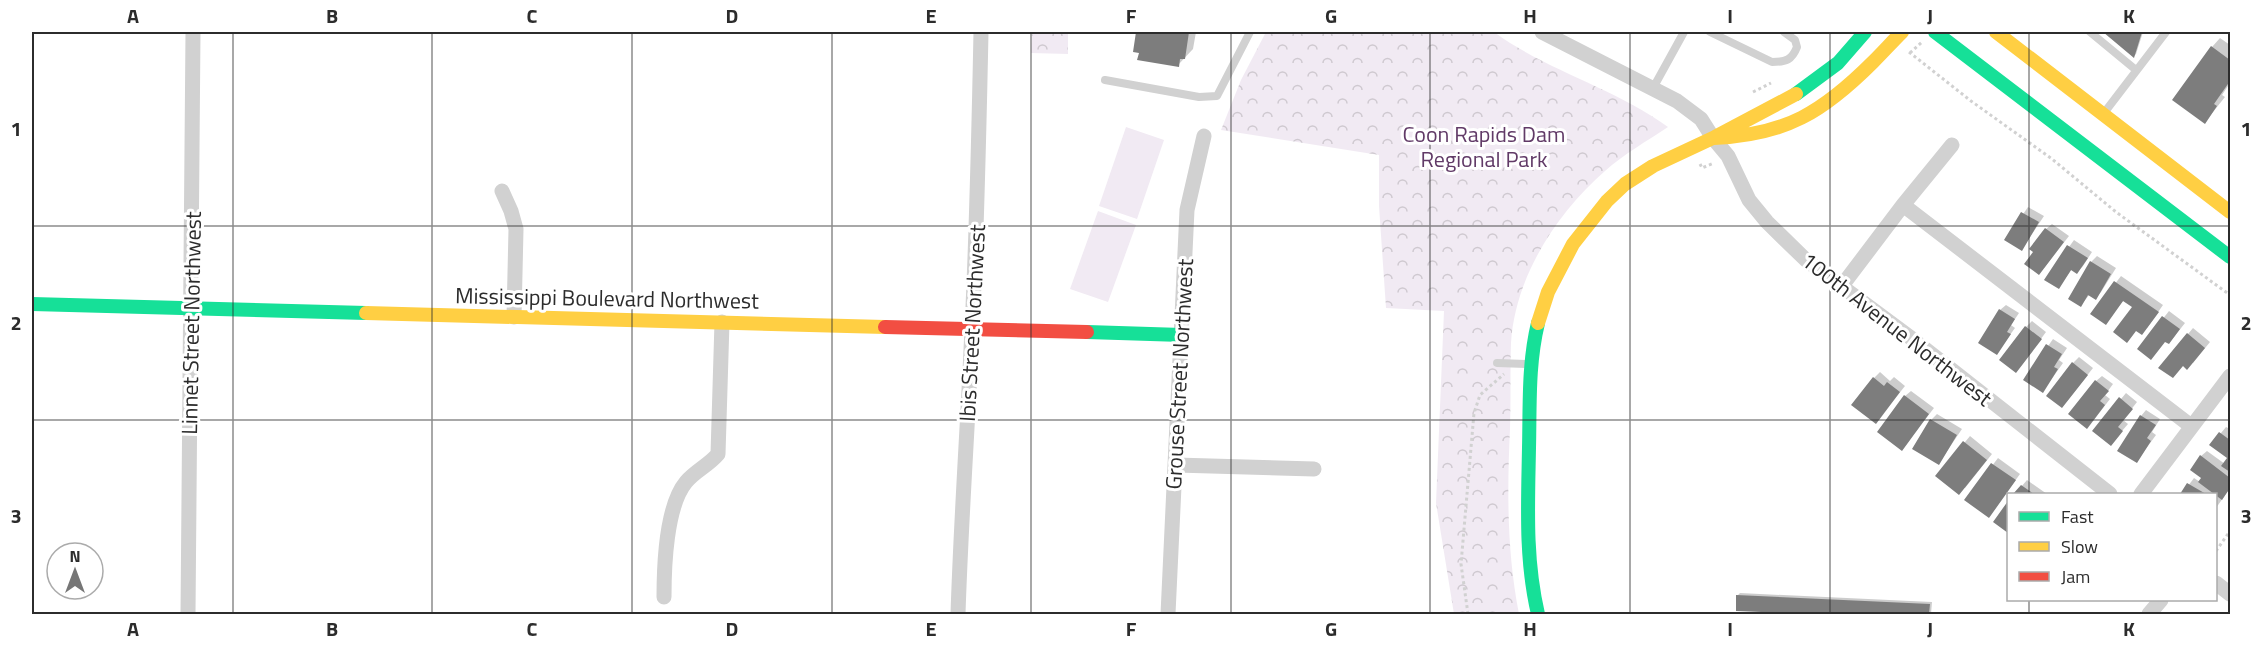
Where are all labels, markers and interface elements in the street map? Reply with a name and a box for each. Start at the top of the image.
text: A [127,0,139,31]
text: B [326,0,338,31]
text: C [527,0,538,31]
text: D [726,0,738,31]
text: E [925,0,937,31]
text: F [1126,0,1137,31]
text: G [1325,0,1337,31]
text: H [1523,0,1537,31]
text: I [1727,0,1733,31]
text: J [1927,0,1933,31]
text: K [2123,0,2135,31]
text: 1 [10,113,22,144]
text: 1 [2240,113,2252,144]
park label: Coon Rapids Dam Regional Park [1403,117,1565,176]
street label: Linnet Street Northwest [172,211,210,435]
street label: Ibis Street Northwest [950,223,994,423]
street label: 100th Avenue Northwest [1794,244,2000,415]
street label: Grouse Street Northwest [1156,257,1202,490]
street label: Mississippi Boulevard Northwest [455,278,760,318]
text: 2 [10,307,22,338]
text: 2 [2240,307,2252,338]
legend [2007,493,2217,601]
text: 3 [10,500,22,531]
text: 3 [2240,500,2252,531]
text: Fast [2061,503,2094,530]
text: Slow [2061,533,2098,560]
north arrow [45,541,105,601]
text: N [69,544,81,568]
text: Jam [2061,563,2090,590]
text: A [127,613,139,644]
text: B [326,613,338,644]
text: C [527,613,538,644]
text: D [726,613,738,644]
text: E [925,613,937,644]
text: F [1126,613,1137,644]
text: G [1325,613,1337,644]
text: H [1523,613,1537,644]
text: I [1727,613,1733,644]
text: J [1927,613,1933,644]
text: K [2123,613,2135,644]

